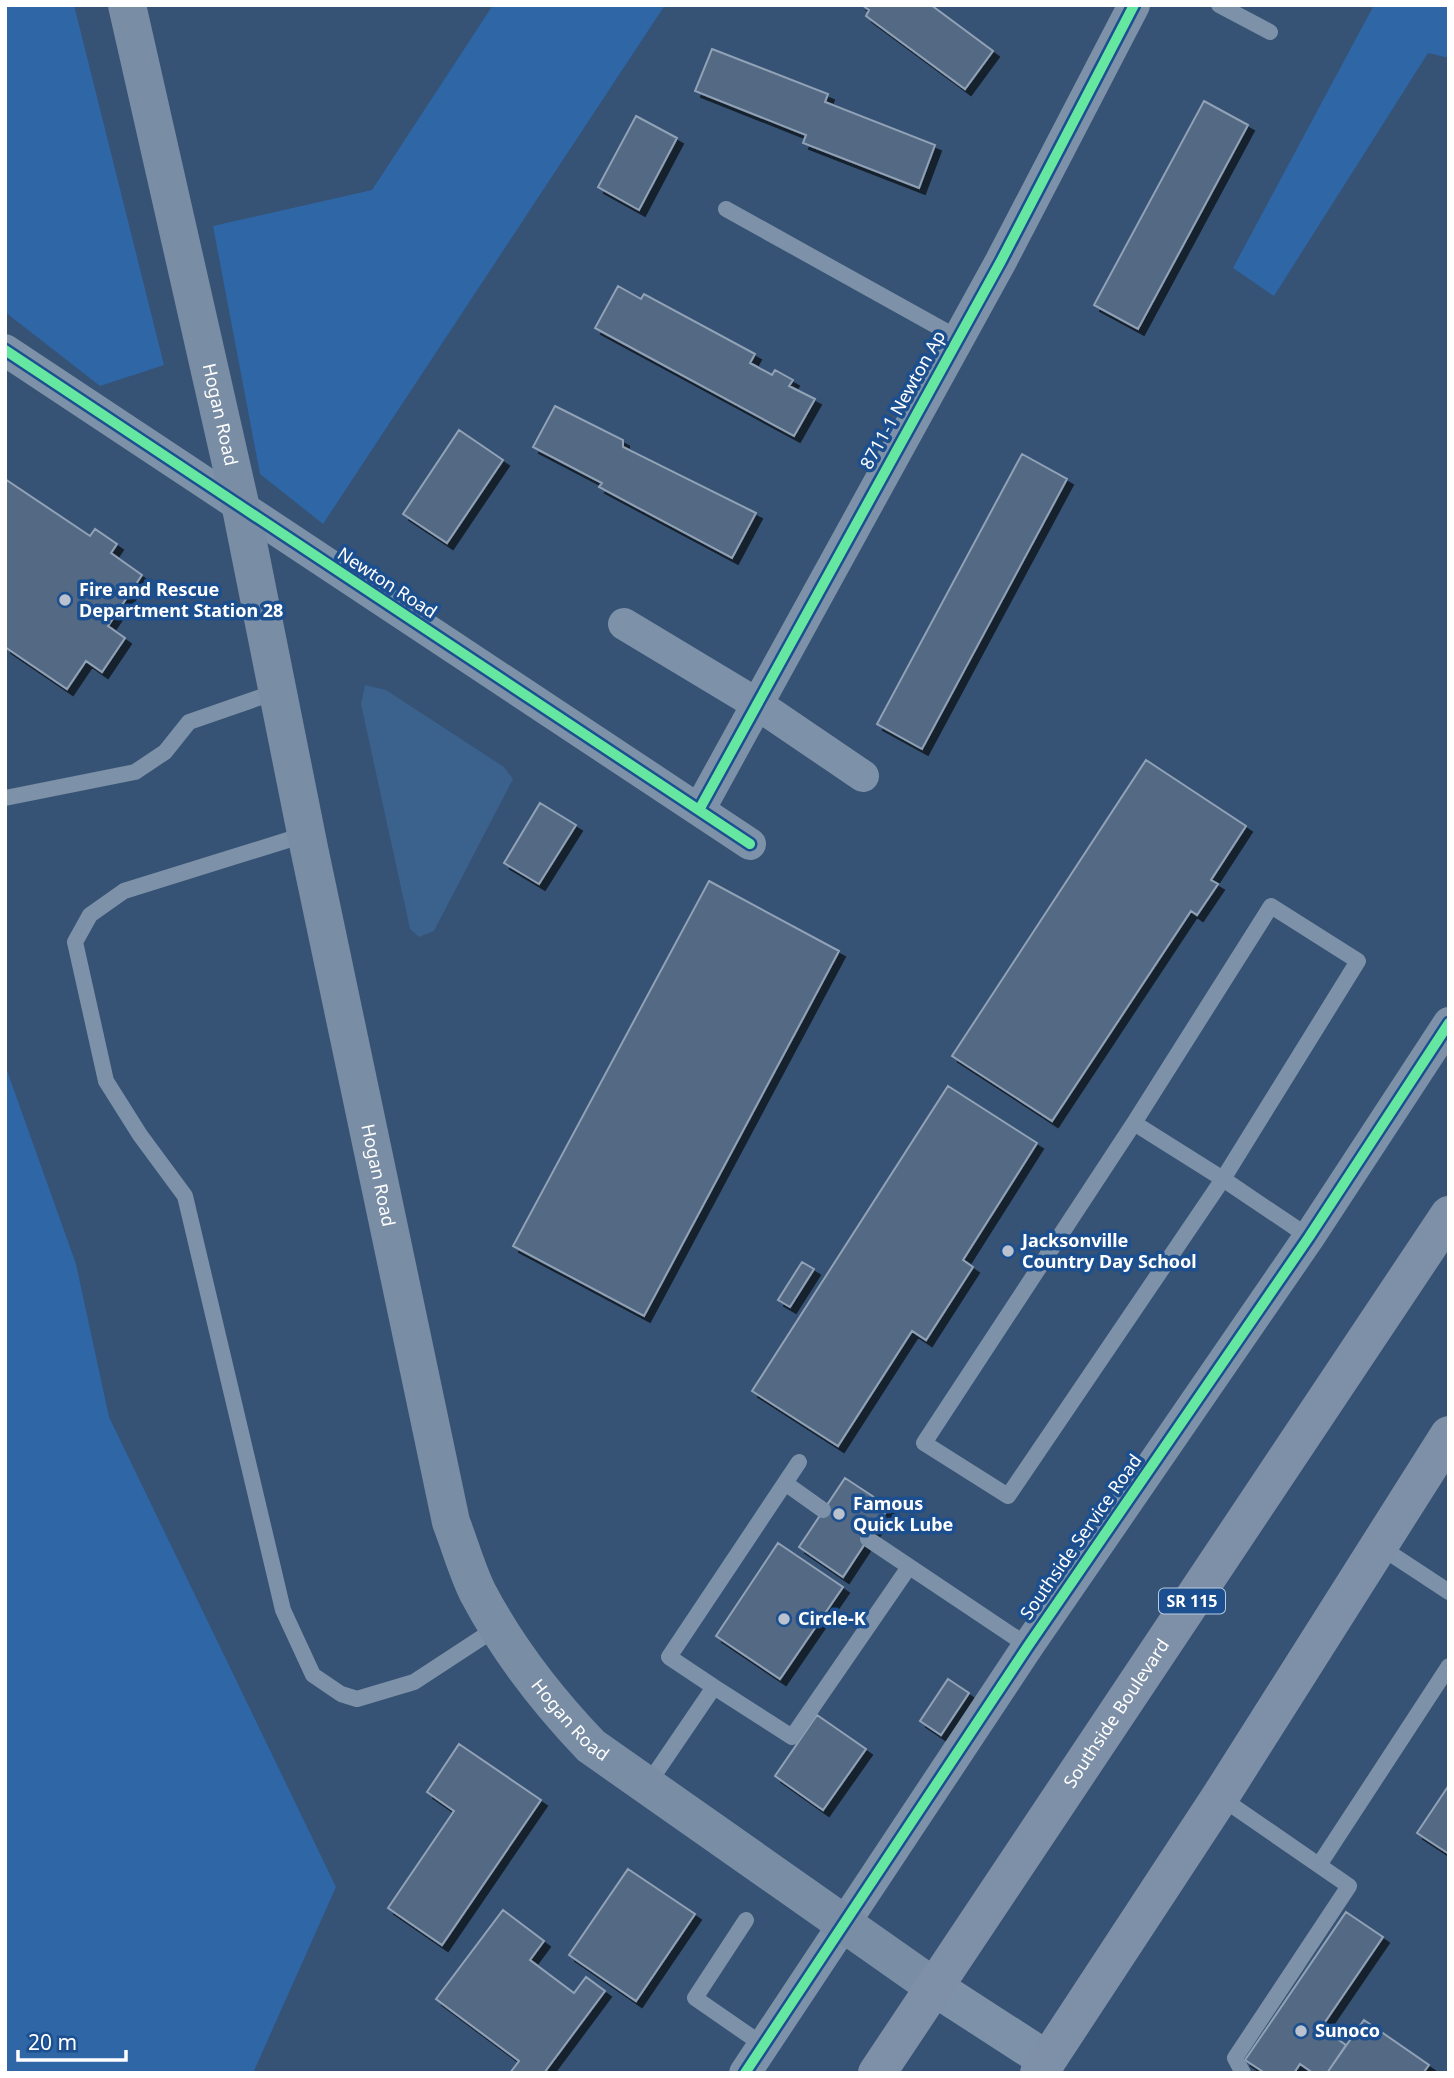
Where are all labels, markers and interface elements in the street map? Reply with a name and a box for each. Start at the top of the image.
street label: 8711-1 Newton Ap [854,326,950,473]
street label: Hogan Road [198,361,244,468]
street label: Newton Road [333,541,442,623]
place label: Fire and Rescue Department Station 28 [79,577,283,622]
marker: Fire and Rescue Department Station 28 [57,592,73,608]
street label: Hogan Road [356,1122,401,1229]
place label: Jacksonville Country Day School [1020,1228,1197,1273]
marker: Jacksonville Country Day School [1000,1243,1016,1259]
street label: Southside Service Road [1014,1449,1146,1624]
place label: Famous Quick Lube [853,1491,953,1536]
marker: Famous Quick Lube [831,1506,847,1522]
road number: SR 115 [1159,1588,1225,1614]
place label: Circle-K [798,1606,866,1630]
marker: Circle-K [776,1611,792,1627]
street label: Southside Boulevard [1057,1634,1174,1792]
street label: Hogan Road [526,1673,614,1766]
scale bar [18,2018,126,2062]
place label: Sunoco [1315,2018,1380,2042]
marker: Sunoco [1293,2023,1309,2039]
text: 20 m [28,2028,77,2056]

